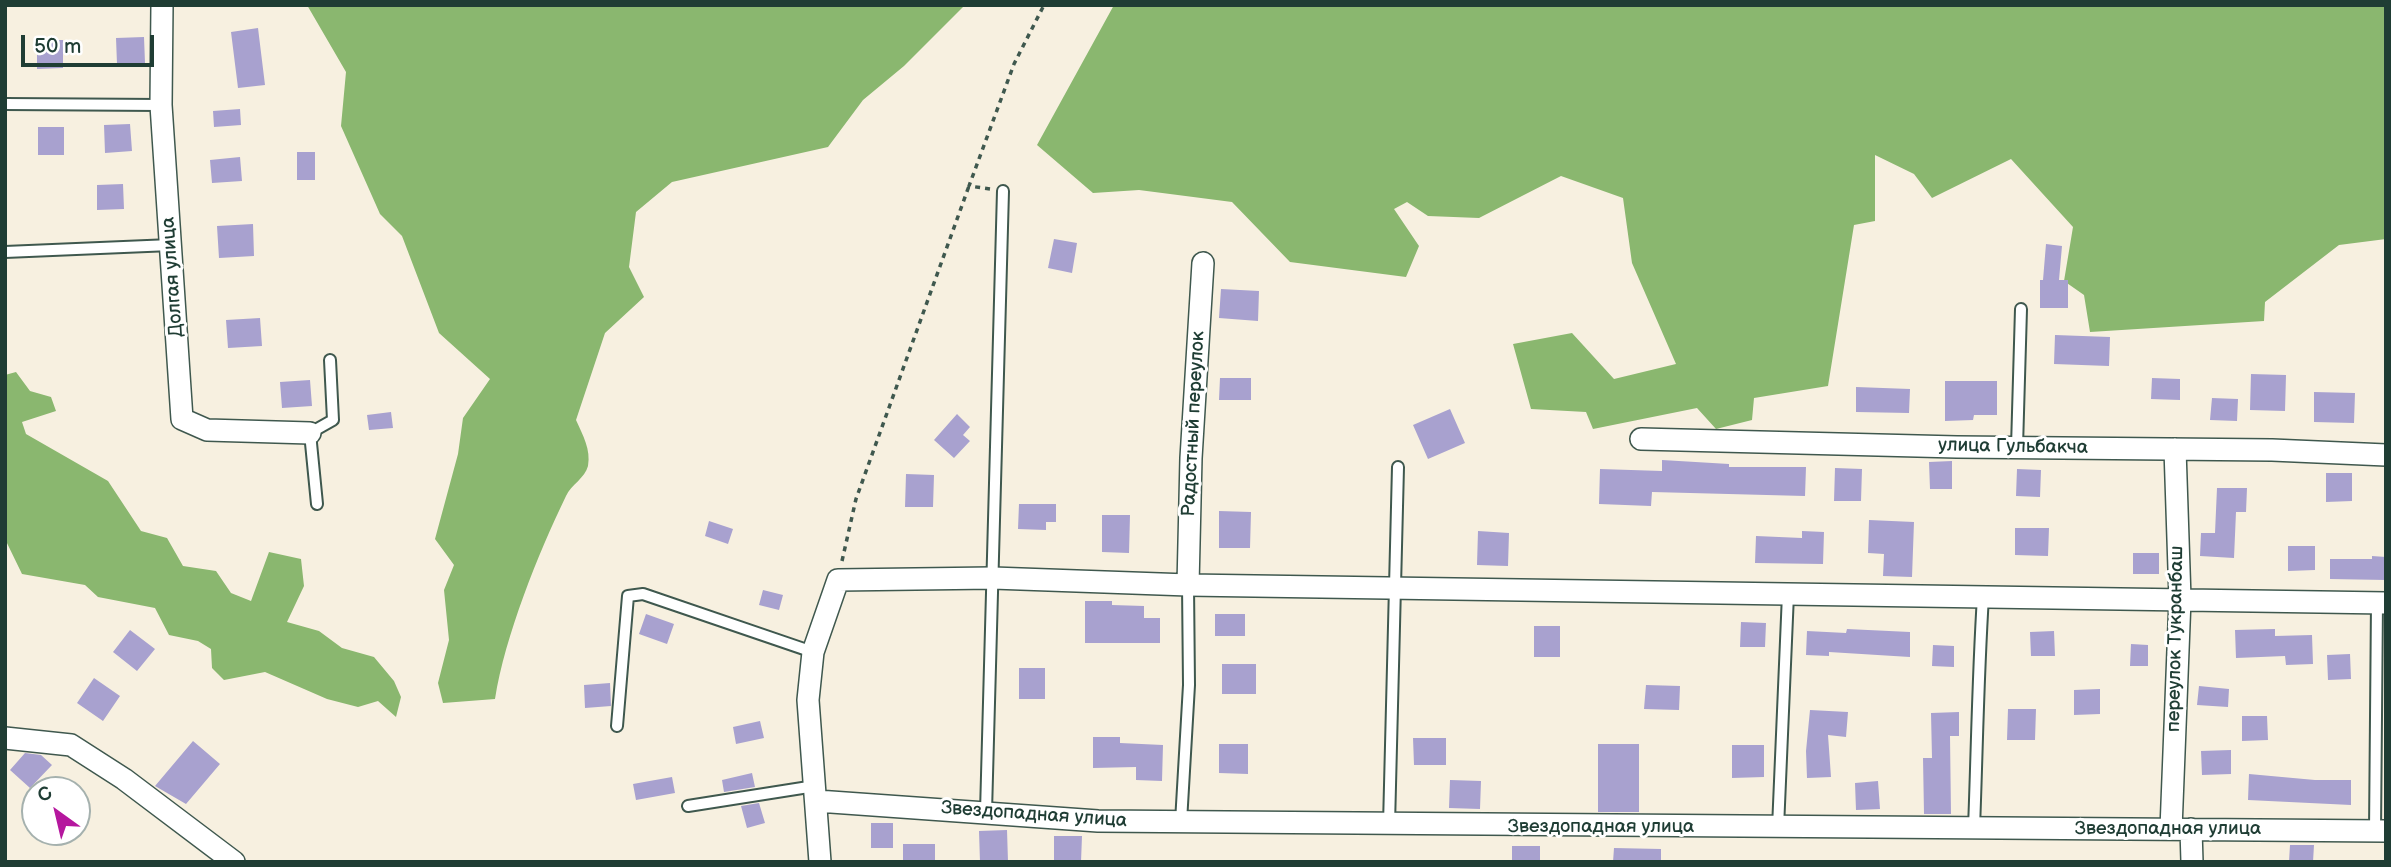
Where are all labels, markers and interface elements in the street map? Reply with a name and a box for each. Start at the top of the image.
scale bar [24,21,158,65]
text: 50 m [34,34,81,59]
street label: Долгая улица [157,216,189,338]
street label: Радостный переулок [1178,331,1210,517]
street label: улица Гульбакча [1938,434,2088,460]
street label: переулок Тукранбаш [2163,546,2189,732]
north arrow [21,776,91,846]
text: С [33,782,57,808]
street label: Звездопадная улица [940,797,1128,833]
street label: Звездопадная улица [1508,816,1694,838]
street label: Звездопадная улица [2075,818,2261,840]

